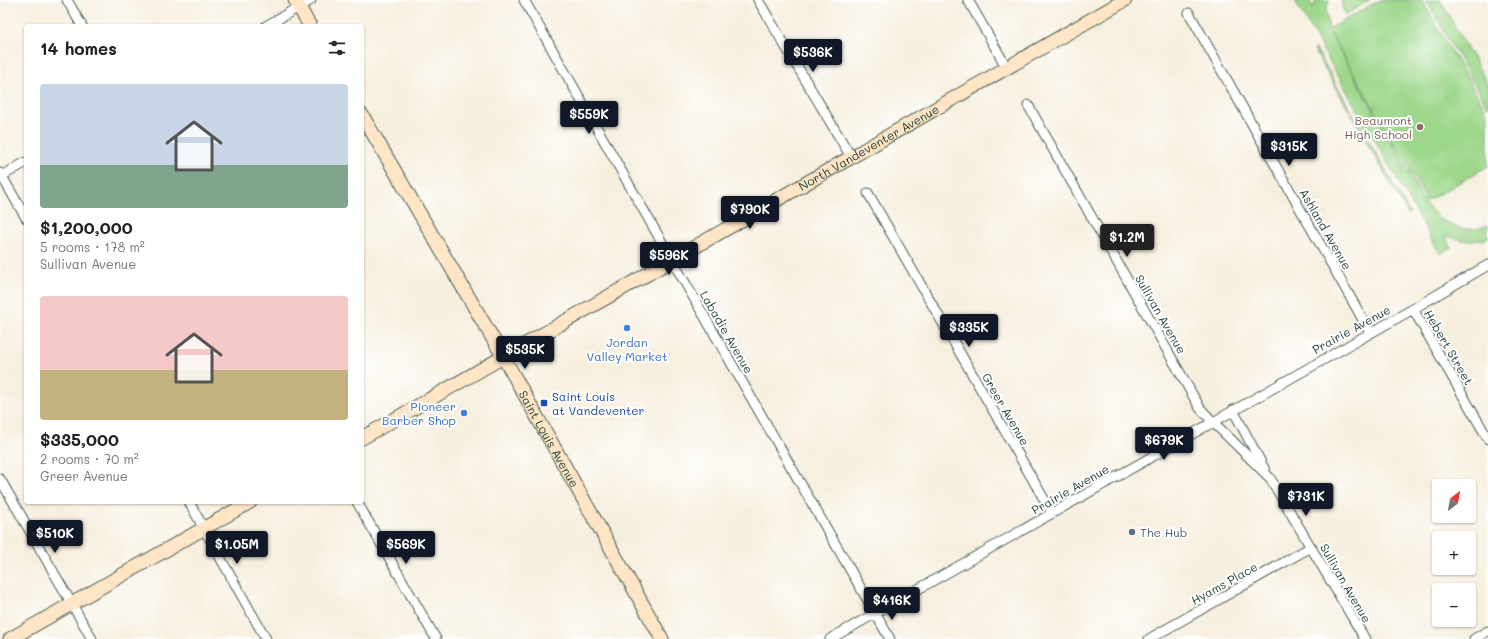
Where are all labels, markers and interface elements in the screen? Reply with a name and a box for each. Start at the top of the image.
text: 14 homes [40,37,117,59]
icon: filters [326,37,348,59]
pin: $536K [785,39,841,73]
text: $536K [793,43,833,60]
pin: $559K [561,101,617,135]
street label: North Vandeventer Avenue [795,101,942,194]
text: $559K [569,105,609,122]
icon: home [158,110,230,182]
place label: Beaumont High School [1344,112,1412,142]
marker: Beaumont High School [1415,122,1425,132]
pin: $315K [1261,133,1317,167]
text: $315K [1270,137,1308,154]
street label: Ashland Avenue [1296,186,1356,272]
pin: $790K [722,196,778,230]
text: $790K [730,200,770,217]
text: $1,200,000 [40,216,133,238]
pin: $1.2M [1099,224,1155,258]
text: $1.2M [1109,228,1145,245]
text: 5 rooms · 178 m² [40,238,145,255]
pin: $596K [641,242,697,276]
text: $596K [649,246,689,263]
text: Sullivan Avenue [40,255,136,272]
street label: Sullivan Avenue [1132,272,1190,356]
street label: Labadie Avenue [697,288,757,376]
street label: Prairie Avenue [1309,301,1393,357]
street label: Hebert Street [1421,306,1477,388]
pin: $335K [941,314,997,348]
text: $335K [949,318,989,335]
icon: home [158,322,230,394]
marker: Jordan Valley Market [622,323,632,333]
place label: Jordan Valley Market [587,334,667,364]
pin: $535K [497,336,553,370]
text: $535K [505,340,545,357]
street label: Greer Avenue [979,370,1033,448]
street label: Saint Louis Avenue [516,387,583,490]
place label: Saint Louis at Vandeventer [552,388,645,418]
place label: Pioneer Barber Shop [382,398,456,428]
marker: Saint Louis at Vandeventer [539,398,549,408]
marker: Pioneer Barber Shop [459,408,469,418]
pin: $679K [1136,427,1192,461]
text: $335,000 [40,428,119,450]
text: $679K [1144,431,1184,448]
text: 2 rooms · 70 m² [40,450,139,467]
street label: Prairie Avenue [1028,460,1112,518]
text: Greer Avenue [40,467,128,484]
north arrow [1432,479,1476,523]
map controls [1432,479,1476,627]
pin: $731K [1278,483,1334,517]
text: $731K [1287,487,1325,504]
pin: $510K [27,520,83,554]
text: $510K [36,524,74,541]
place label: The Hub [1140,524,1187,540]
marker: The Hub [1127,527,1137,537]
pin: $1.05M [204,531,270,565]
pin: $569K [378,531,434,565]
button: + [1432,531,1476,575]
text: $1.05M [215,535,259,552]
text: $569K [386,535,426,552]
street label: Sullivan Avenue [1317,541,1375,625]
street label: Hyams Place [1188,558,1260,608]
button: − [1432,583,1476,627]
pin: $416K [864,587,920,621]
text: $416K [873,591,911,608]

